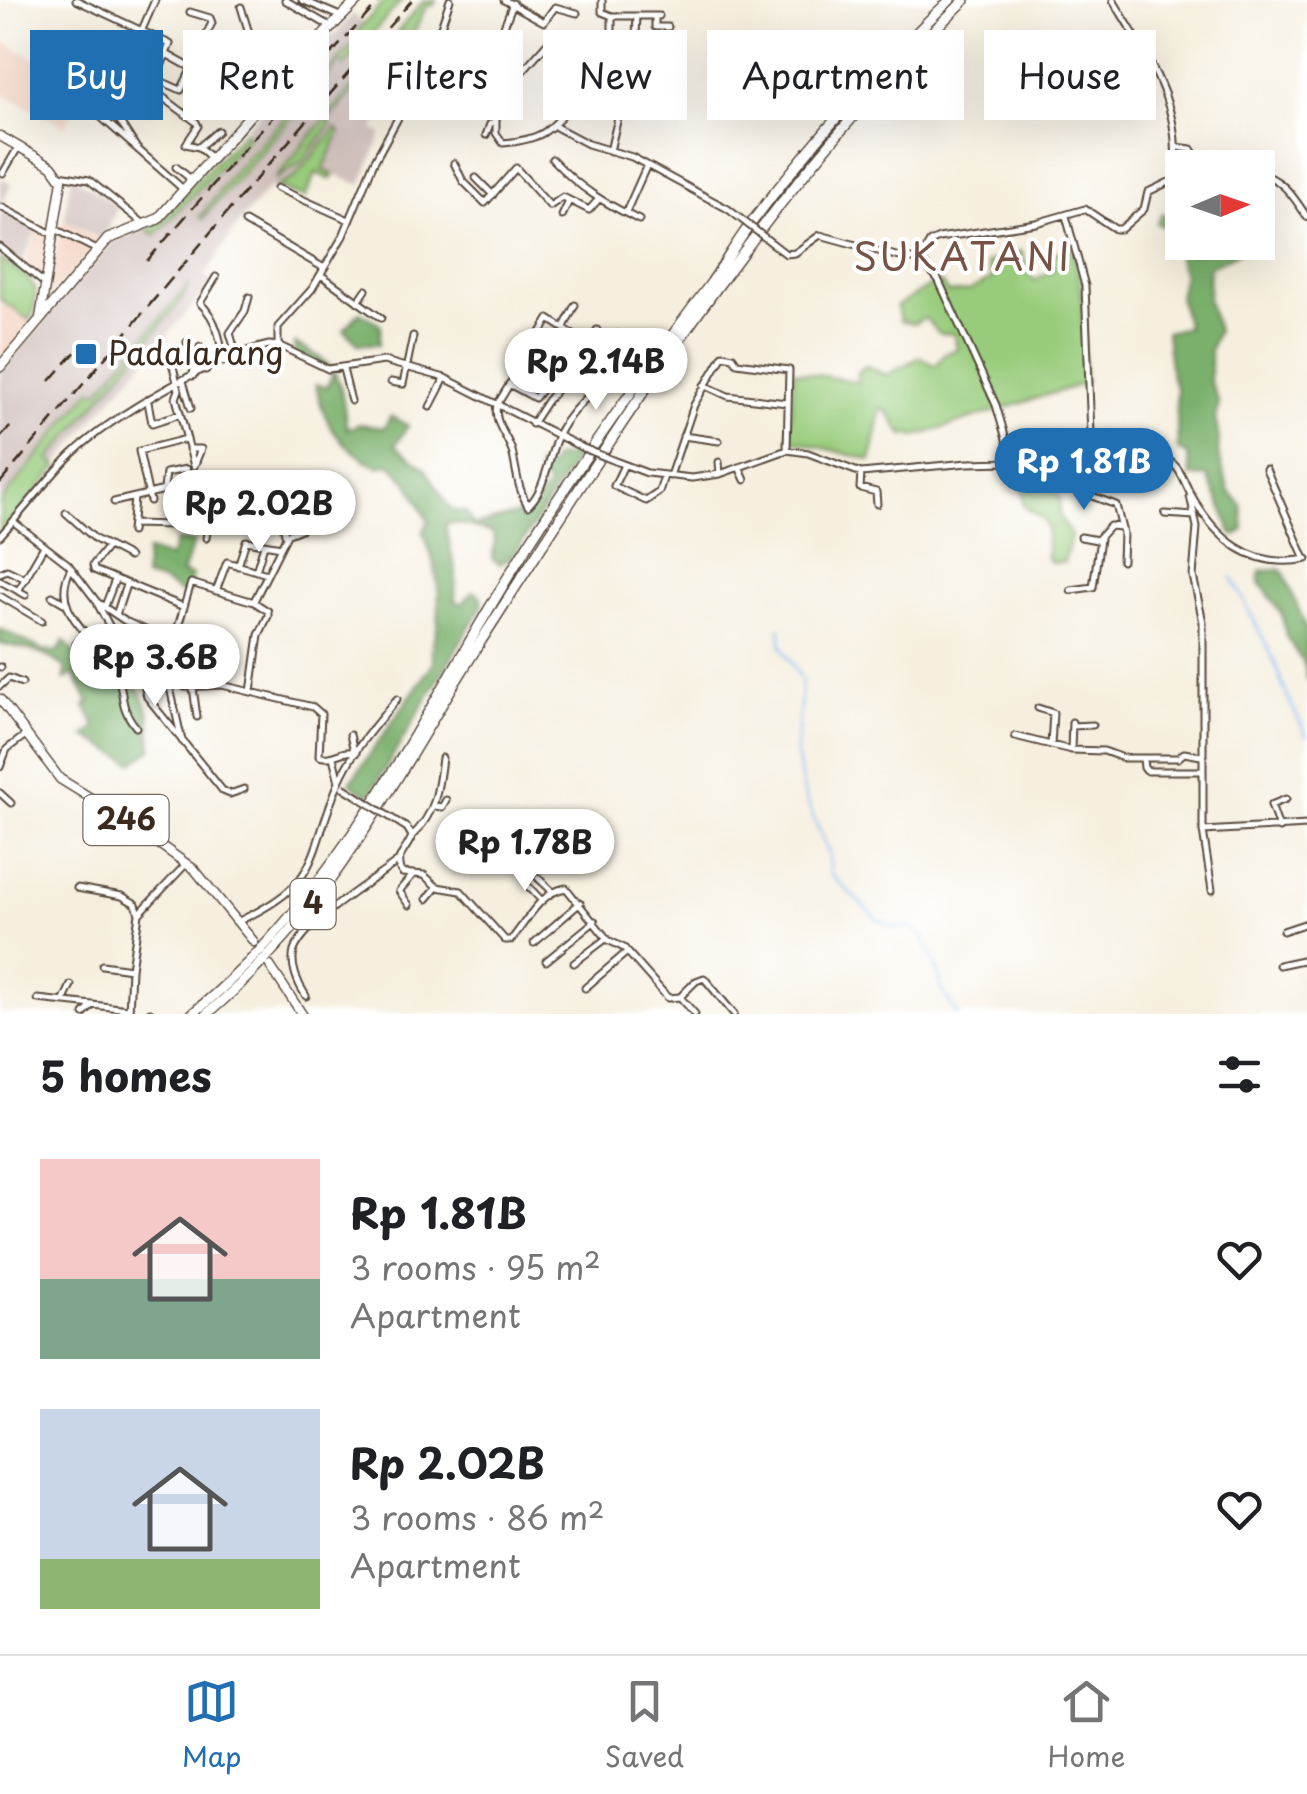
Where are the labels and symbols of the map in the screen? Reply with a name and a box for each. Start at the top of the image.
north arrow [1165,150,1275,260]
district label: SUKATANI [854,227,1072,284]
place label: Padalarang [108,328,284,376]
pin: Rp 2.14B [493,328,699,413]
marker: Padalarang [73,341,99,367]
pin: Rp 1.81B [981,428,1187,513]
pin: Rp 2.02B [156,470,362,555]
pin: Rp 3.6B [63,624,247,709]
road number: 246 [84,795,168,845]
pin: Rp 1.78B [422,809,628,894]
road number: 4 [290,879,336,929]

